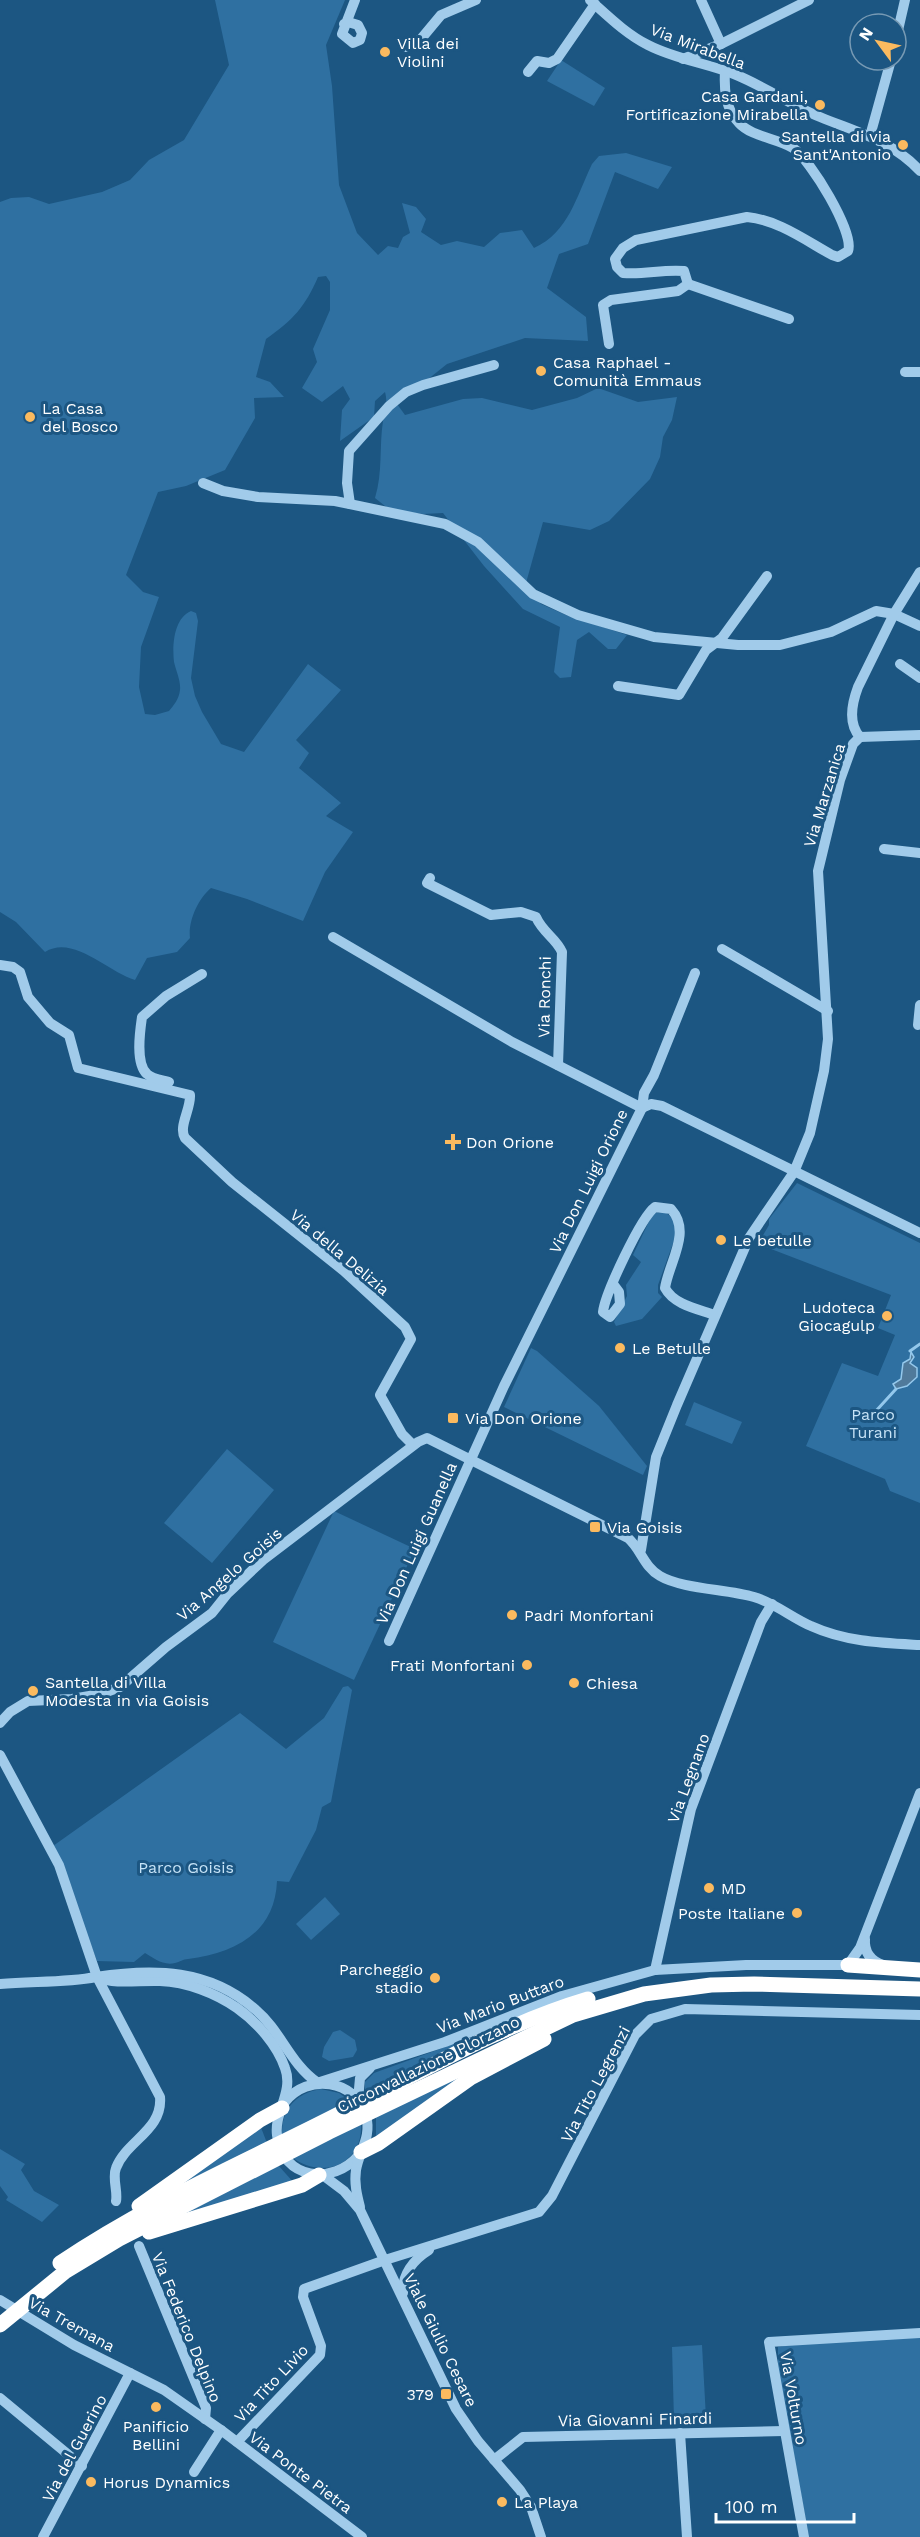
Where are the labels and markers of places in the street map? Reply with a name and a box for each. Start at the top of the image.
place label: Villa dei Violini [397,34,459,71]
marker: Villa dei Violini [378,45,392,59]
place label: Casa Gardani, Fortificazione Mirabella [626,87,808,124]
marker: Casa Gardani, Fortificazione Mirabella [813,98,827,112]
place label: Santella di via Sant'Antonio [781,127,891,164]
marker: Santella di via Sant'Antonio [896,138,910,152]
place label: Casa Raphael - Comunità Emmaus [553,353,702,390]
marker: Casa Raphael - Comunità Emmaus [534,364,548,378]
place label: La Casa del Bosco [42,399,118,436]
marker: La Casa del Bosco [23,410,37,424]
marker: Don Orione [444,1133,462,1151]
place label: Don Orione [466,1133,554,1152]
place label: Le betulle [733,1231,812,1250]
marker: Le betulle [714,1233,728,1247]
place label: Ludoteca Giocagulp [798,1298,875,1335]
marker: Ludoteca Giocagulp [880,1309,894,1323]
place label: Le Betulle [632,1339,711,1358]
marker: Le Betulle [613,1341,627,1355]
place label: Via Don Orione [465,1409,582,1428]
marker: Via Don Orione [446,1411,460,1425]
place label: Via Goisis [607,1518,682,1537]
marker: Via Goisis [588,1520,602,1534]
place label: Padri Monfortani [524,1606,654,1625]
marker: Padri Monfortani [505,1608,519,1622]
place label: Frati Monfortani [390,1656,515,1675]
marker: Frati Monfortani [520,1658,534,1672]
place label: Santella di Villa Modesta in via Goisis [45,1673,209,1710]
place label: Chiesa [586,1674,638,1693]
marker: Chiesa [567,1676,581,1690]
marker: Santella di Villa Modesta in via Goisis [26,1684,40,1698]
place label: MD [721,1879,746,1898]
marker: MD [702,1881,716,1895]
place label: Poste Italiane [678,1904,785,1923]
marker: Poste Italiane [790,1906,804,1920]
place label: Parcheggio stadio [339,1960,423,1997]
marker: Parcheggio stadio [428,1971,442,1985]
place label: 379 [406,2385,434,2404]
marker: 379 [439,2387,453,2401]
marker: Panificio Bellini [149,2400,163,2414]
place label: Panificio Bellini [123,2417,189,2454]
place label: Horus Dynamics [103,2473,230,2492]
marker: Horus Dynamics [84,2475,98,2489]
place label: La Playa [514,2493,578,2512]
marker: La Playa [495,2495,509,2509]

